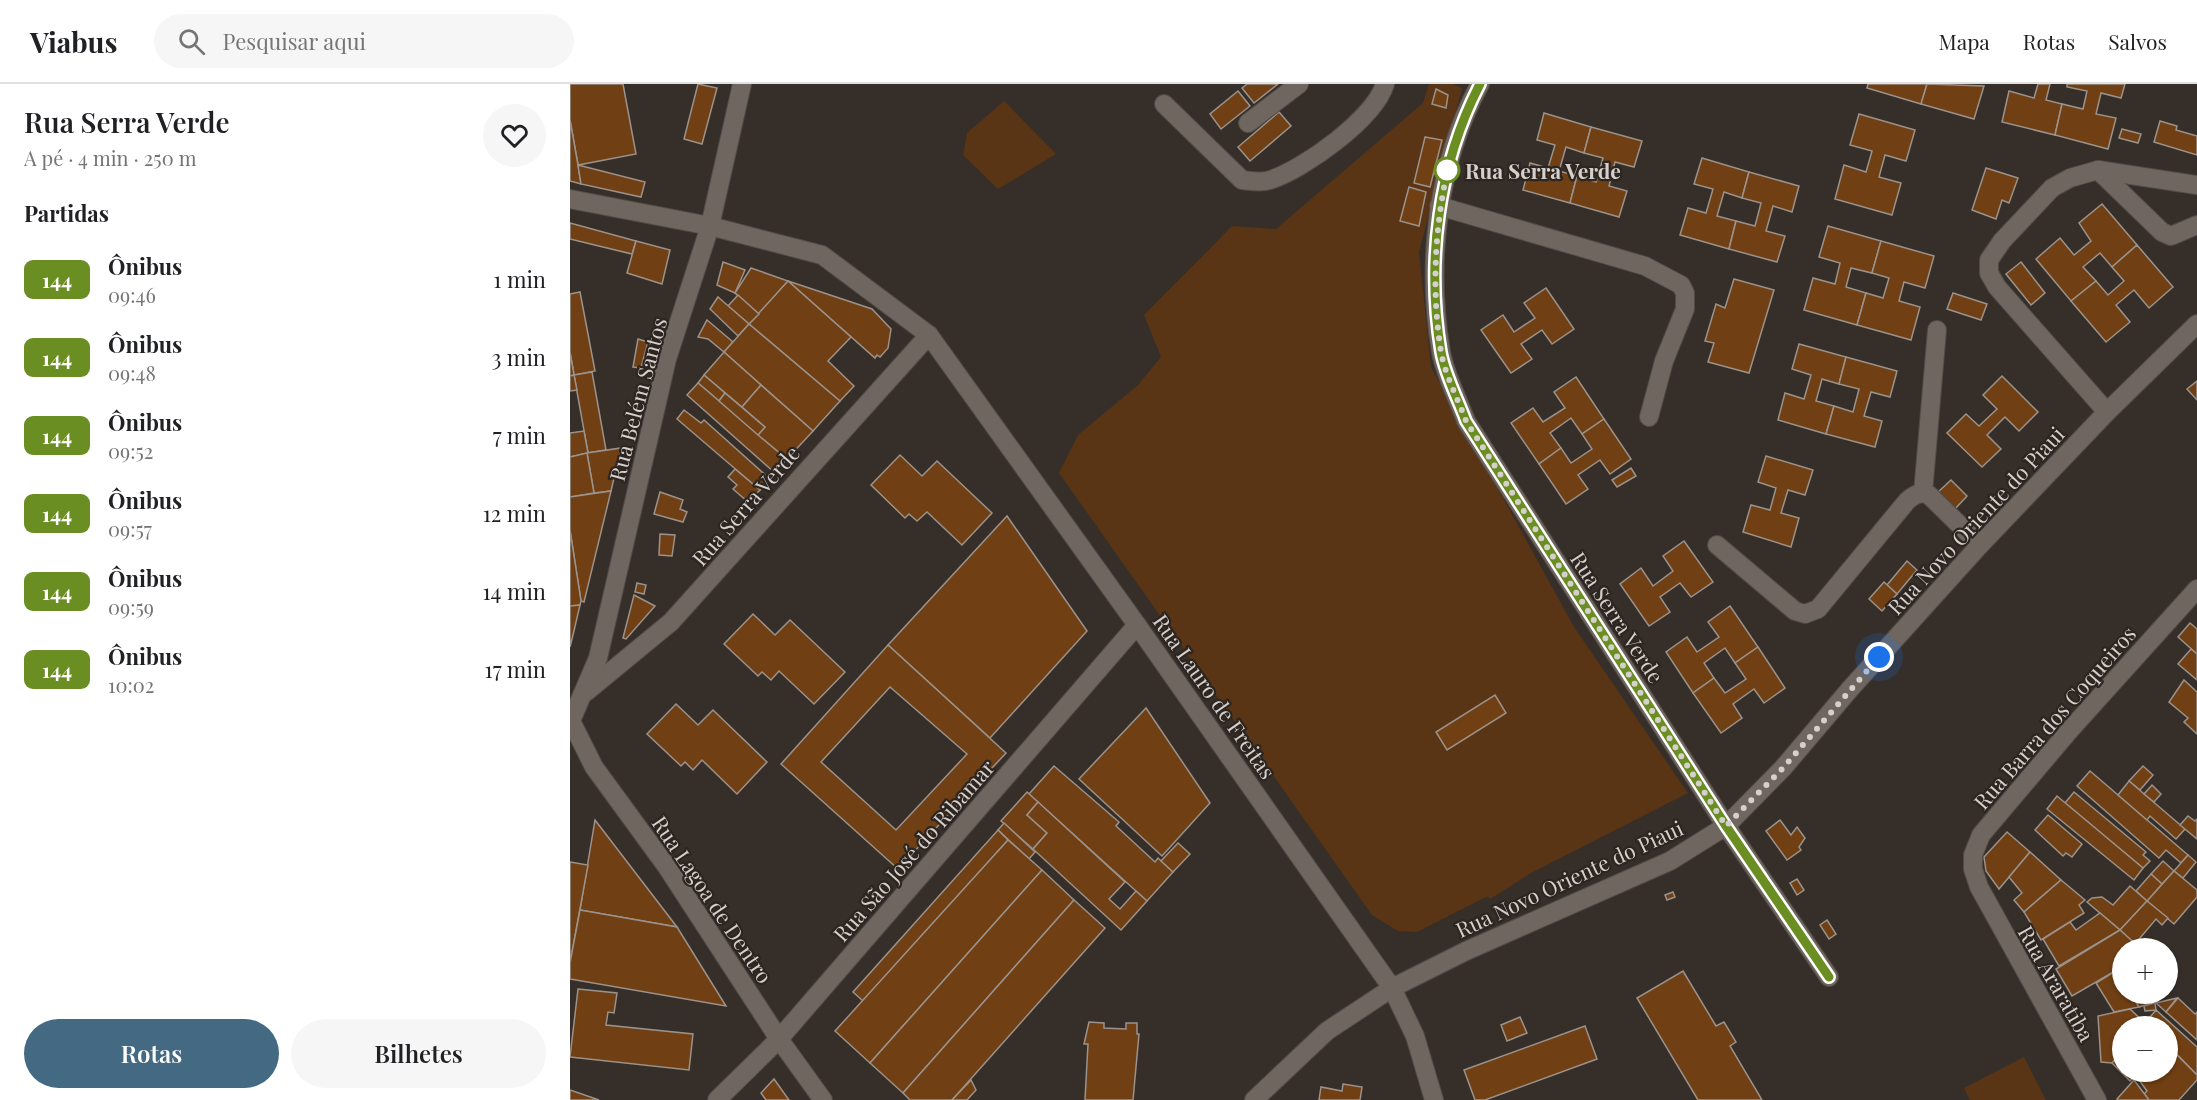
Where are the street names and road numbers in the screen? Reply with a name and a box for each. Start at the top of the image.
street label: Rua Belém Santos [602,314,672,484]
street label: Rua Novo Oriente do Piaui [1880,420,2070,620]
street label: Rua Serra Verde [685,439,805,571]
street label: Rua Serra Verde [1565,546,1671,688]
street label: Rua Lauro de Freitas [1148,608,1282,784]
street label: Rua Barra dos Coqueiros [1967,620,2141,814]
street label: Rua São José do Ribamar [826,753,1000,947]
street label: Rua Lagoa de Dentro [647,810,779,988]
street label: Rua Novo Oriente do Piaui [1451,813,1687,943]
street label: Rua Araratiba [2013,920,2102,1046]

